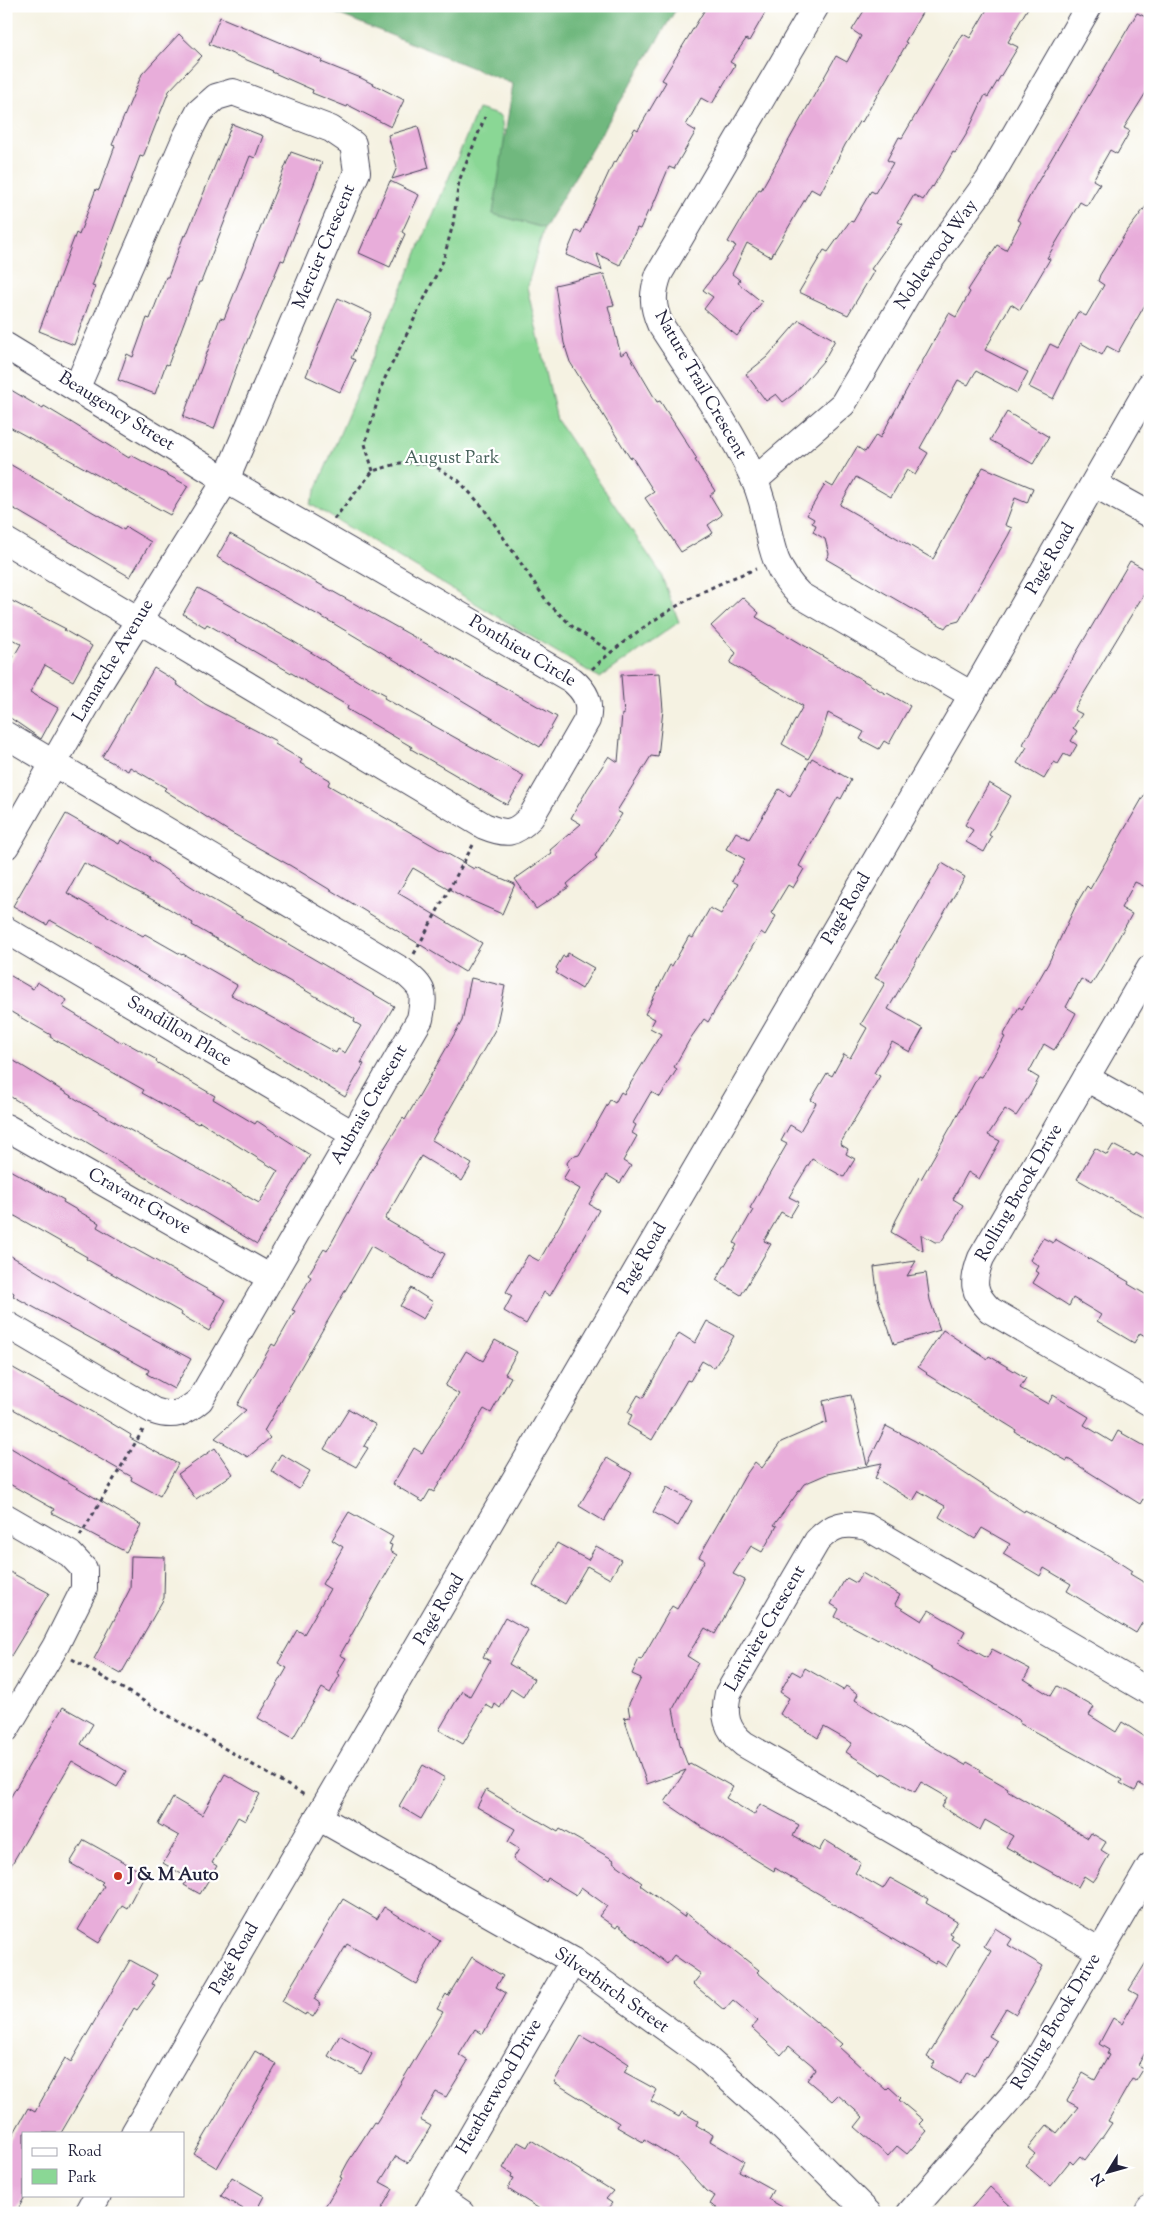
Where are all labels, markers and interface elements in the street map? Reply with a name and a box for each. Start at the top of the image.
street label: Mercier Crescent [287,181,363,313]
street label: Noblewood Way [889,195,985,315]
street label: Nature Trail Crescent [647,306,753,464]
street label: Beaugency Street [53,366,179,458]
park label: August Park [404,446,500,472]
street label: Pagé Road [1020,518,1082,600]
street label: Lamarche Avenue [67,594,161,728]
street label: Ponthieu Circle [463,610,581,694]
street label: Pagé Road [816,868,878,950]
street label: Sandillon Place [121,990,237,1074]
street label: Aubrais Crescent [325,1040,415,1170]
street label: Rolling Brook Drive [970,1119,1070,1267]
street label: Cravant Grove [83,1162,195,1242]
street label: Pagé Road [612,1218,674,1300]
street label: Larivière Crescent [719,1561,813,1697]
street label: Pagé Road [408,1569,472,1651]
place label: J & M Auto [126,1863,219,1889]
marker: J & M Auto [112,1870,124,1882]
street label: Pagé Road [204,1918,266,2000]
street label: Silverbirch Street [548,1942,674,2040]
street label: Rolling Brook Drive [1006,1949,1108,2095]
street label: Heatherwood Drive [451,2015,549,2159]
legend [22,2132,185,2196]
text: Road [68,2142,102,2163]
north arrow [1084,2146,1134,2196]
text: Park [68,2168,97,2189]
text: N [1088,2168,1111,2189]

